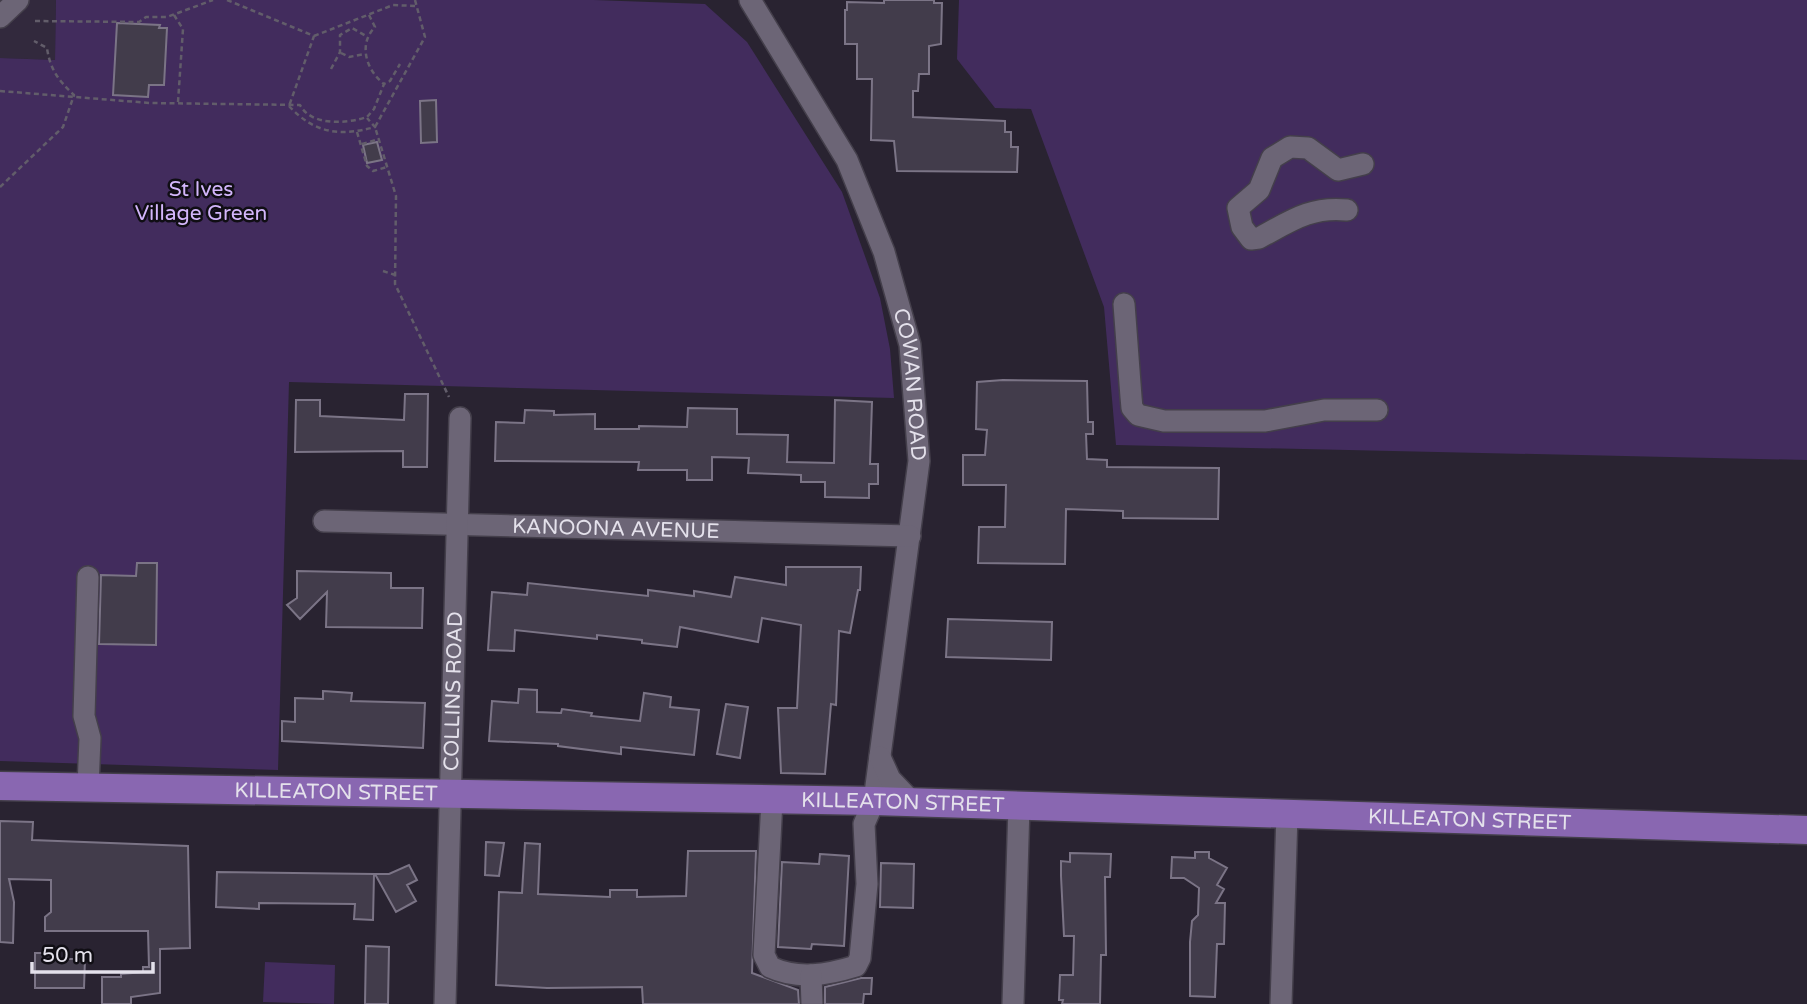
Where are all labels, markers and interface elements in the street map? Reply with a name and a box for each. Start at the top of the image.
park label: St Ives Village Green [135,177,267,226]
street label: COWAN ROAD [887,305,931,462]
street label: KANOONA AVENUE [512,514,720,544]
street label: COLLINS ROAD [439,611,468,771]
street label: KILLEATON STREET [234,778,438,807]
street label: KILLEATON STREET [801,788,1005,818]
street label: KILLEATON STREET [1368,804,1572,836]
scale bar [32,930,152,974]
text: 50 m [42,943,93,968]

